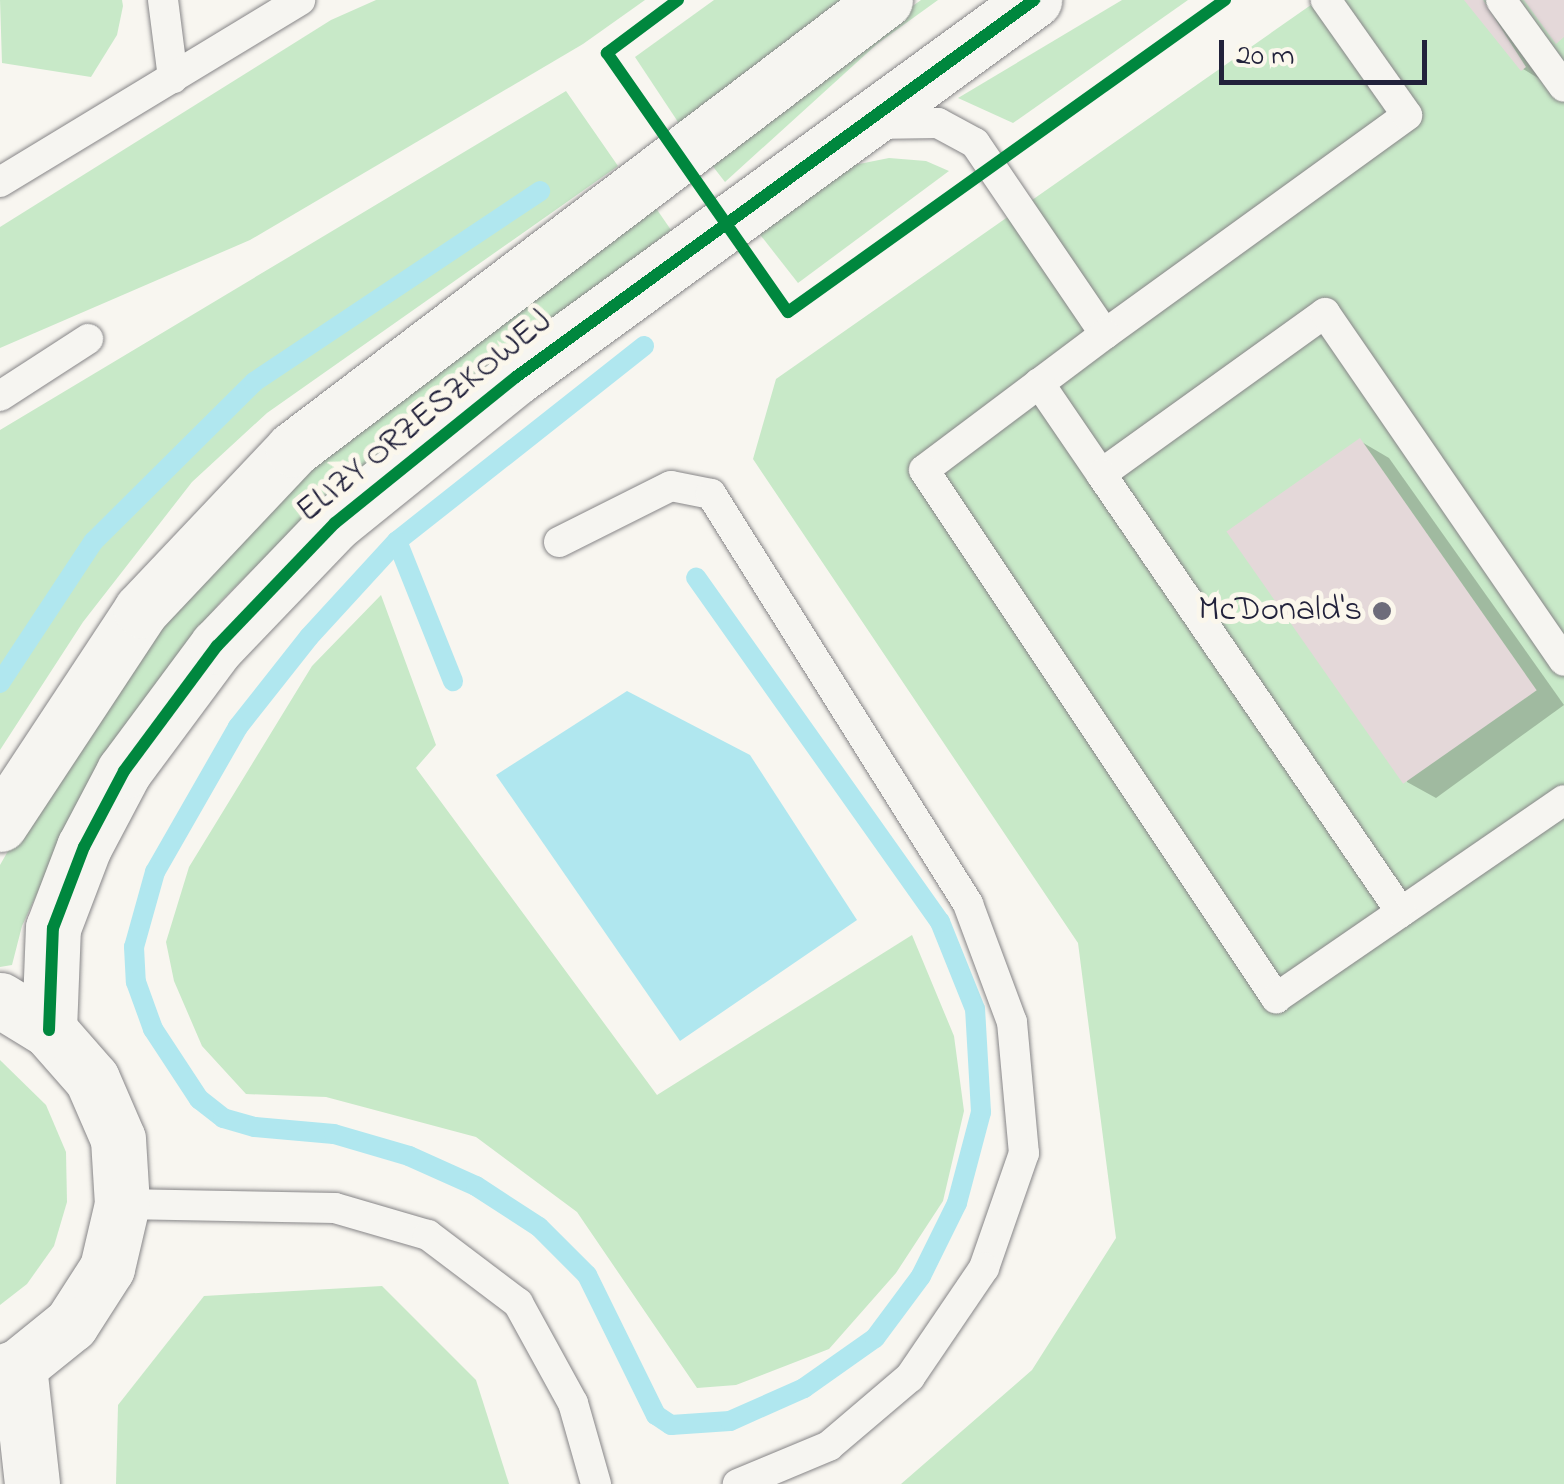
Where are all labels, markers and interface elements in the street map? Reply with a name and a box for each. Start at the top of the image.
scale bar [1224,20,1432,82]
text: 20 m [1236,35,1295,79]
street label: ELIZY ORZESZKOWEJ [289,301,561,533]
place label: McDonald's [1198,590,1362,632]
marker: McDonald's [1371,600,1393,622]

